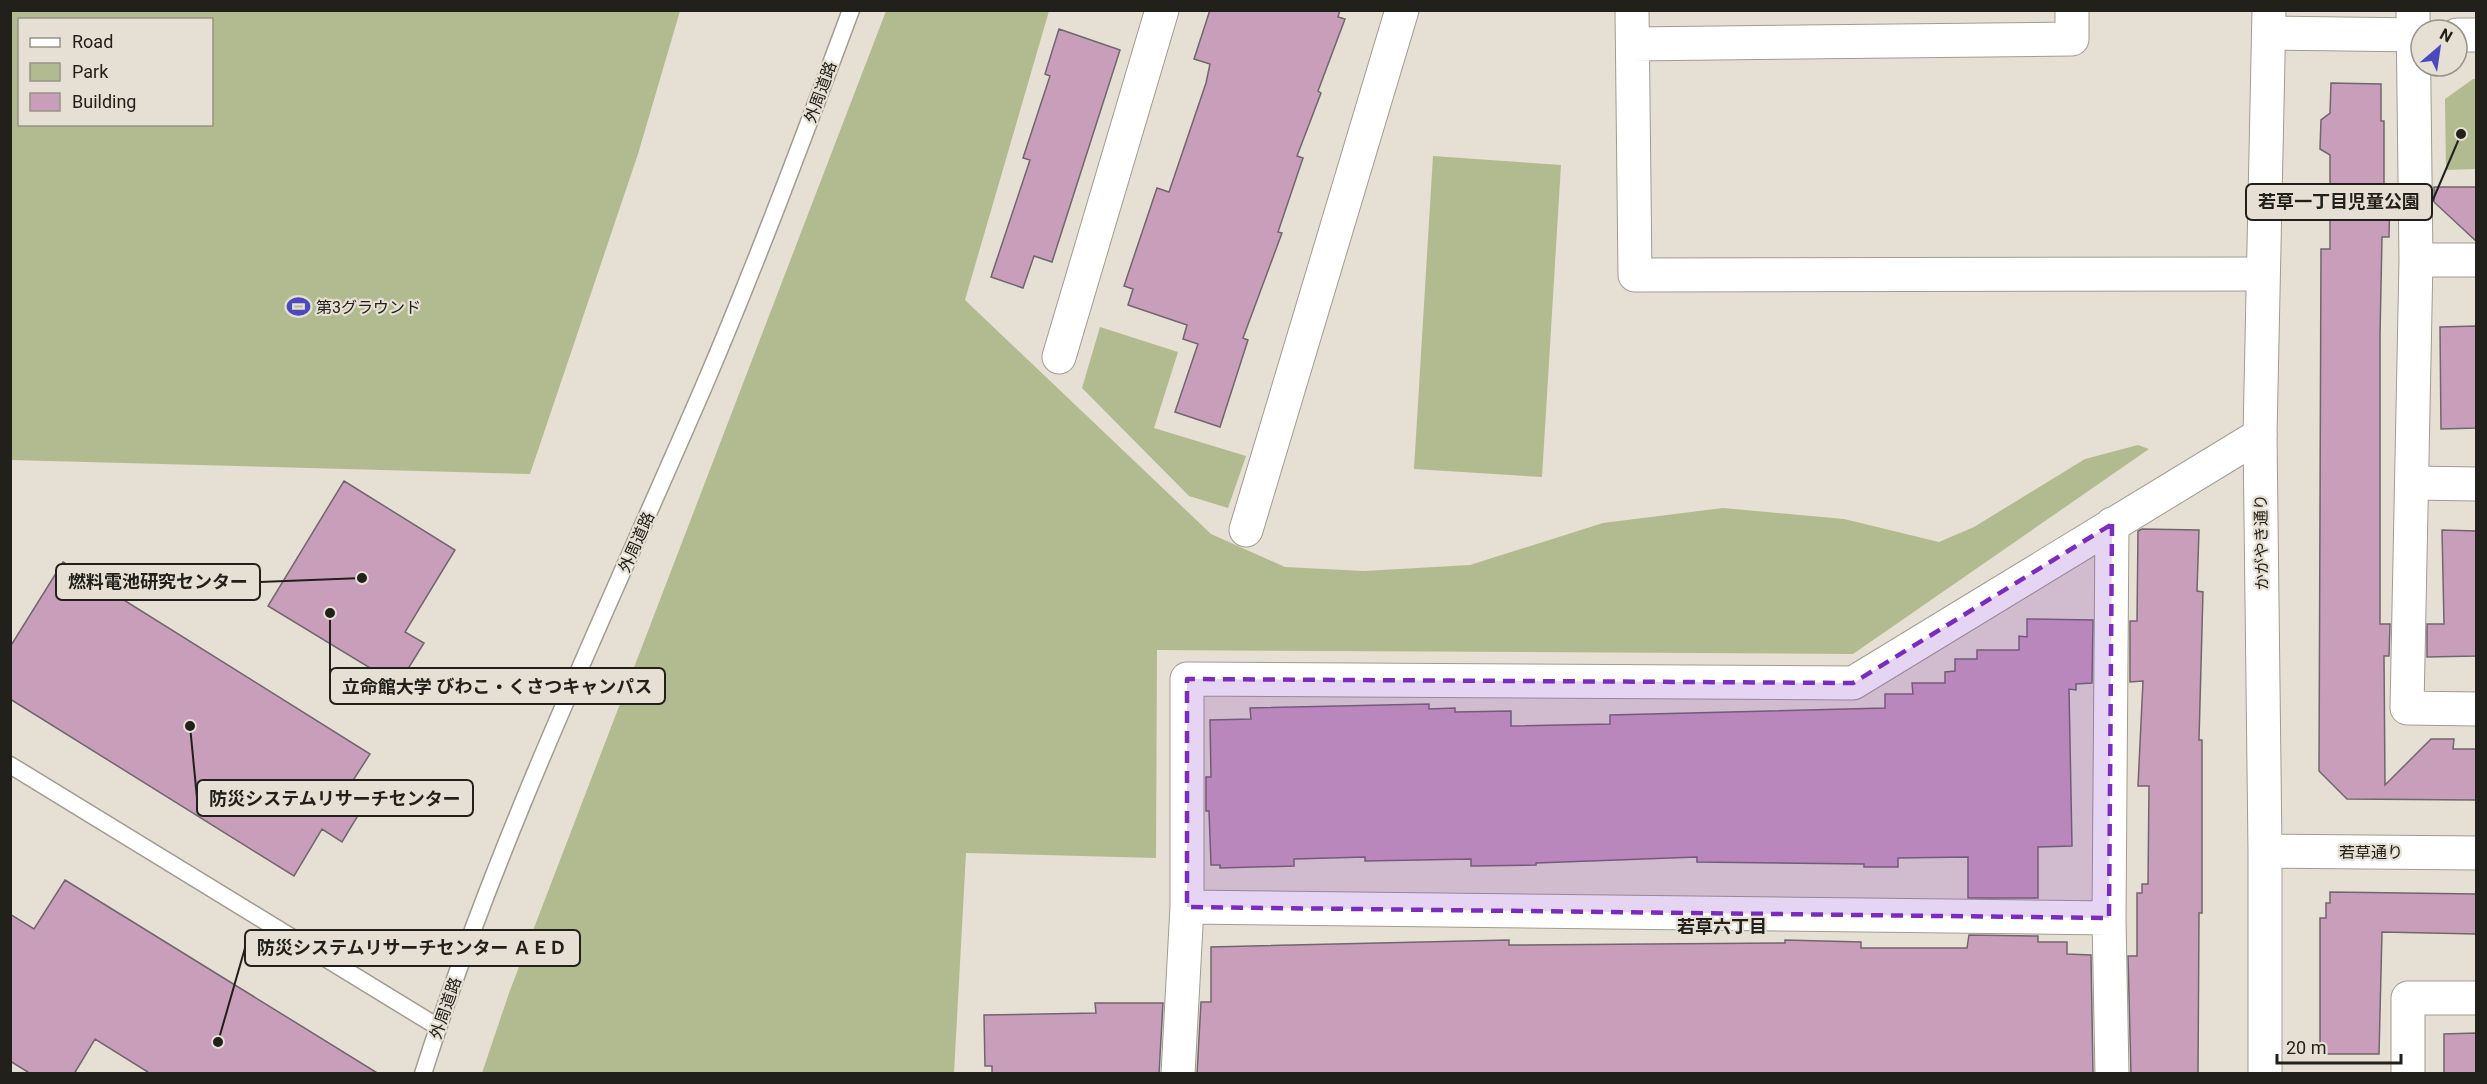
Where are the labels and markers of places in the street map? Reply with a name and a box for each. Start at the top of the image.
callout: 若草一丁目児童公園 [2246,184,2432,220]
sports icon: 第3グラウンド [285,294,311,320]
place label: 第3グラウンド [316,298,421,317]
callout: 燃料電池研究センター [56,564,260,600]
callout: 立命館大学 びわこ・くさつキャンパス [330,668,665,704]
callout: 防災システムリサーチセンター [197,780,473,816]
callout: 防災システムリサーチセンター ＡＥＤ [245,930,580,966]

